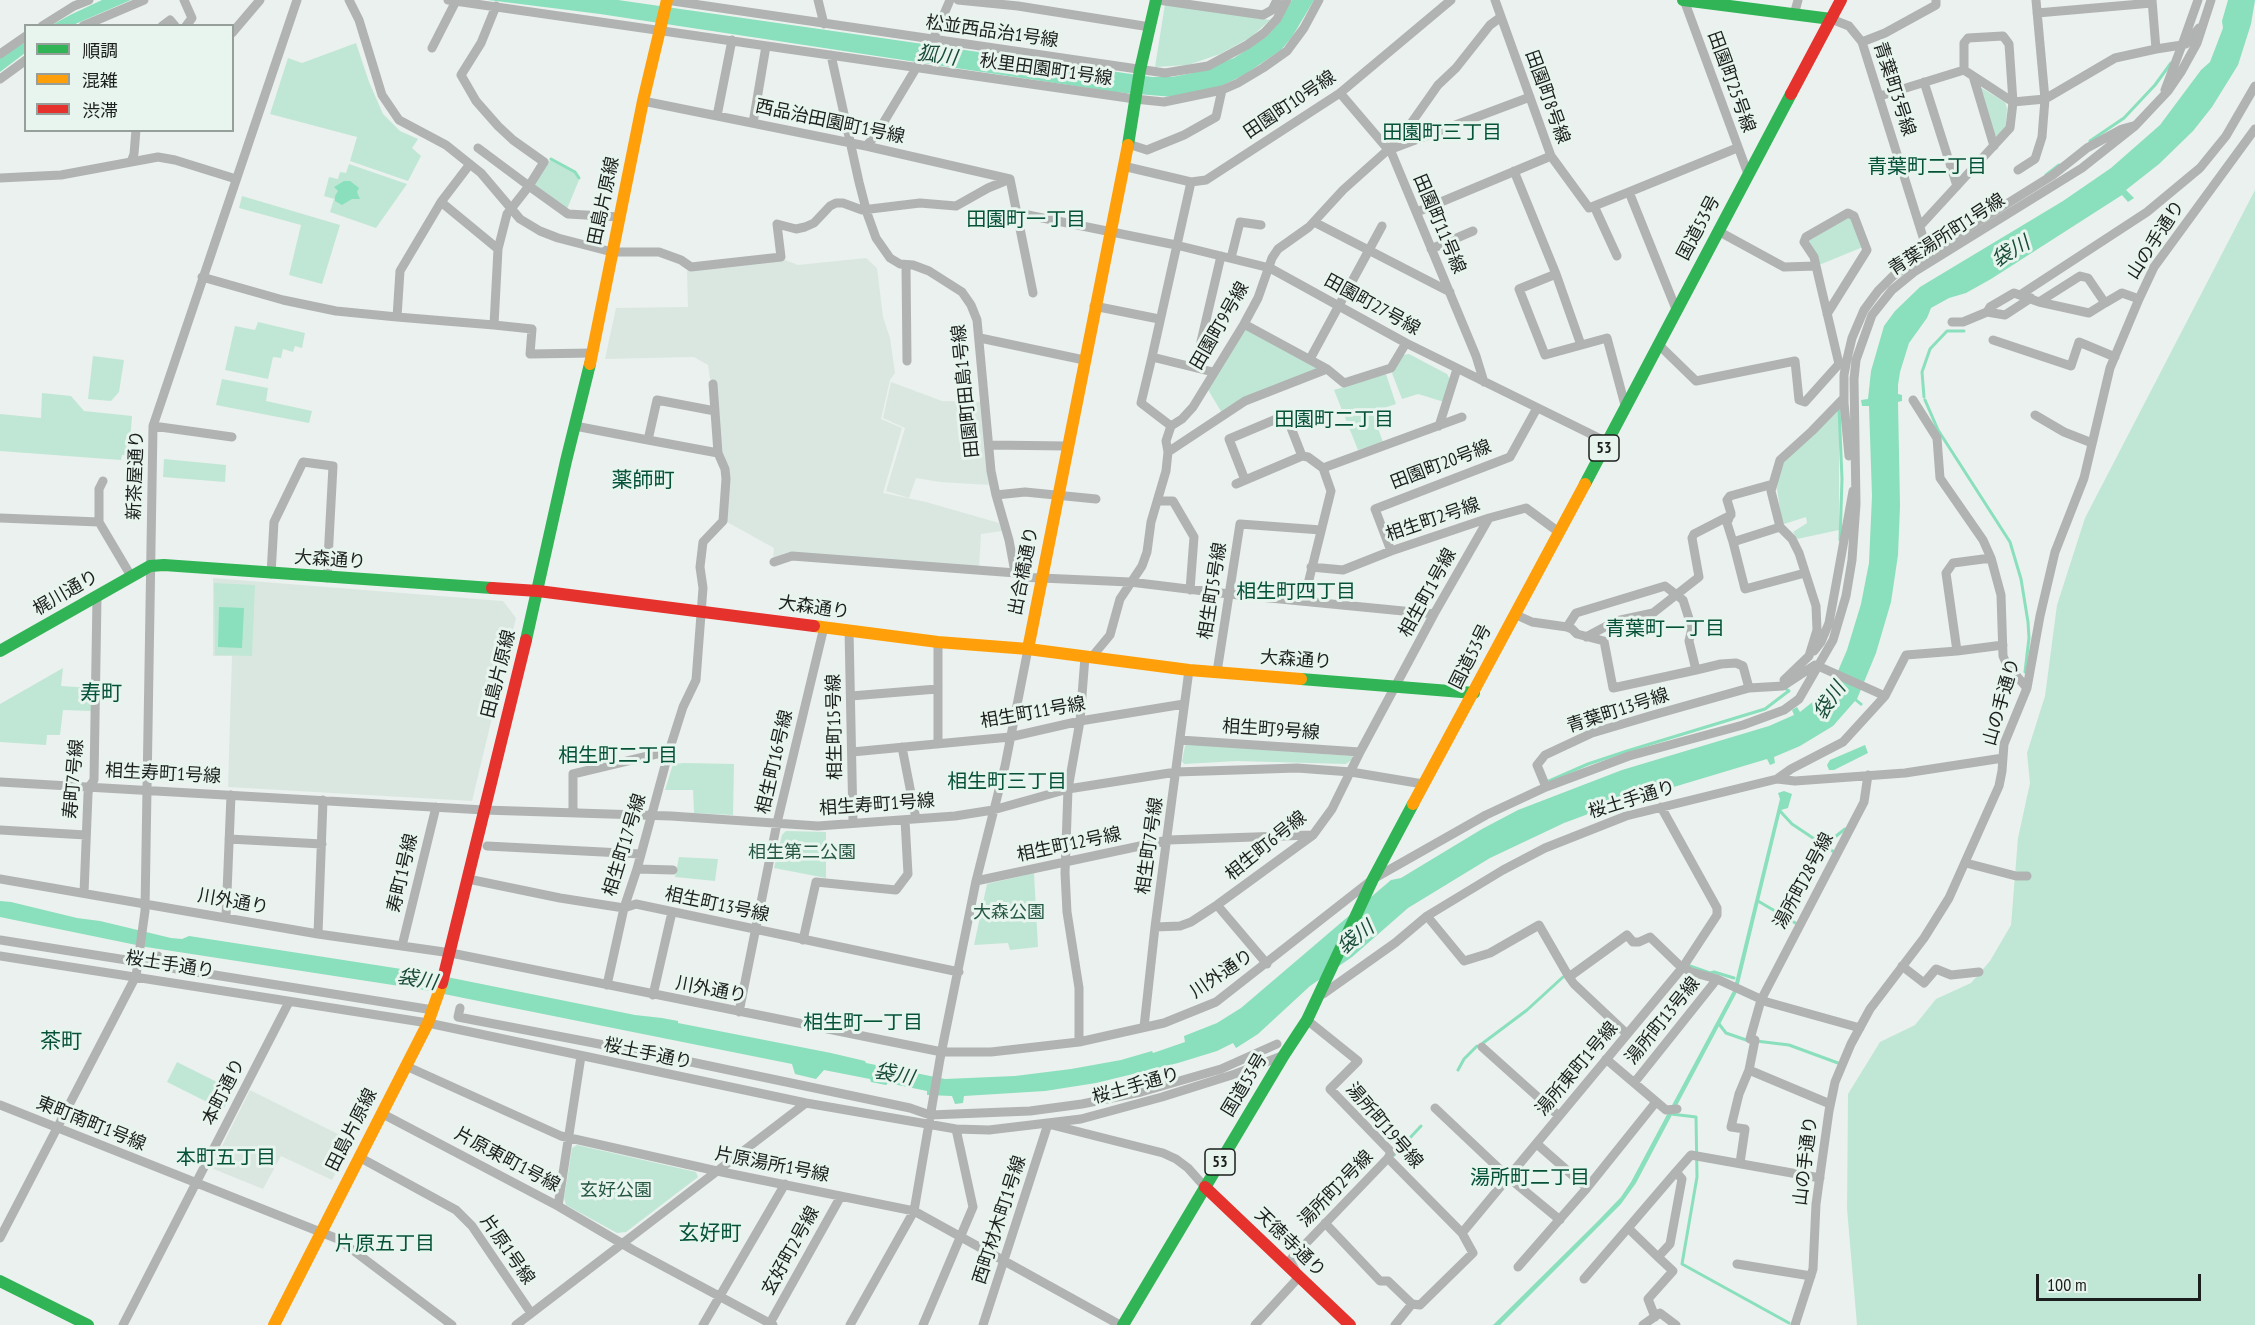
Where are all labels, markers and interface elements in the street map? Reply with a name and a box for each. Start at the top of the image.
street label: 松並西品治1号線 [924,12,1060,52]
legend [24,24,234,132]
street label: 田園町25号線 [1703,28,1759,136]
text: 順調 [82,39,118,62]
street label: 青葉町3号線 [1869,39,1919,139]
water label: 狐川 [916,41,958,71]
street label: 田園町8号線 [1520,47,1574,147]
street label: 秋里田園町1号線 [978,50,1114,90]
street label: 田園町10号線 [1240,66,1340,144]
text: 混雑 [82,69,118,92]
street label: 西品治田園町1号線 [753,96,907,148]
text: 渋滞 [82,99,118,122]
district label: 田園町三丁目 [1382,121,1502,145]
street label: 田島片原線 [584,155,624,247]
district label: 青葉町二丁目 [1867,155,1987,179]
street label: 田園町11号線 [1408,171,1470,277]
street label: 青葉湯所町1号線 [1885,189,2009,281]
street label: 国道53号 [1673,192,1725,264]
street label: 山の手通り [2122,196,2190,284]
district label: 田園町一丁目 [966,208,1086,232]
water label: 袋川 [1988,231,2034,273]
street label: 田園町27号線 [1320,270,1424,340]
street label: 田園町9号線 [1186,278,1254,374]
street label: 田園町田島1号線 [948,323,984,459]
district label: 田園町二丁目 [1274,408,1394,432]
street label: 新茶屋通り [124,430,148,520]
road number: 53 [1589,435,1619,461]
street label: 田園町20号線 [1388,436,1494,494]
district label: 薬師町 [612,468,674,494]
street label: 相生町2号線 [1383,494,1483,546]
street label: 出合橋通り [1005,525,1043,617]
street label: 相生町5号線 [1195,541,1231,641]
street label: 相生町1号線 [1395,545,1461,641]
street label: 大森通り [293,547,367,573]
street label: 梶川通り [29,566,103,620]
district label: 相生町四丁目 [1236,580,1356,604]
street label: 大森通り [777,592,851,624]
district label: 青葉町一丁目 [1605,617,1725,641]
street label: 国道53号 [1445,621,1497,693]
street label: 田島片原線 [478,628,520,720]
street label: 大森通り [1259,647,1333,673]
street label: 山の手通り [1979,656,2025,748]
street label: 相生町15号線 [823,674,847,780]
water label: 袋川 [1809,678,1851,724]
district label: 寿町 [80,681,122,707]
street label: 青葉町13号線 [1564,684,1672,738]
street label: 相生町11号線 [979,693,1087,733]
street label: 相生町16号線 [753,708,797,816]
street label: 相生町9号線 [1221,716,1321,744]
street label: 寿町7号線 [60,738,88,820]
district label: 相生町二丁目 [558,744,678,768]
street label: 相生寿町1号線 [104,760,222,788]
district label: 相生町三丁目 [947,770,1067,794]
street label: 桜土手通り [1586,777,1678,823]
street label: 相生寿町1号線 [818,790,936,820]
street label: 相生町17号線 [599,791,651,899]
street label: 相生町7号線 [1132,796,1168,896]
street label: 相生町6号線 [1221,807,1311,885]
street label: 相生町12号線 [1015,823,1123,867]
street label: 湯所町28号線 [1770,829,1838,933]
street label: 寿町1号線 [383,832,423,914]
park label: 相生第二公園 [748,842,856,864]
street label: 相生町13号線 [663,883,771,927]
street label: 川外通り [196,885,270,919]
park label: 大森公園 [973,902,1045,924]
water label: 袋川 [1333,916,1379,960]
street label: 川外通り [1186,945,1258,1003]
street label: 桜土手通り [124,947,216,983]
water label: 袋川 [395,965,439,995]
street label: 川外通り [674,973,748,1007]
street label: 湯所町13号線 [1621,973,1705,1069]
district label: 相生町一丁目 [803,1011,923,1035]
street label: 湯所東町1号線 [1531,1018,1623,1120]
district label: 茶町 [40,1029,82,1055]
street label: 桜土手通り [602,1034,694,1074]
street label: 国道53号 [1218,1049,1272,1121]
street label: 本町通り [198,1055,250,1129]
water label: 袋川 [872,1059,916,1091]
street label: 桜土手通り [1090,1063,1182,1109]
street label: 湯所町19号線 [1341,1079,1427,1173]
street label: 田島片原線 [322,1085,382,1175]
street label: 東町南町1号線 [33,1092,149,1156]
street label: 山の手通り [1790,1115,1822,1207]
street label: 片原東町1号線 [451,1123,563,1197]
street label: 片原湯所1号線 [713,1143,831,1187]
district label: 本町五丁目 [176,1146,276,1170]
street label: 湯所町2号線 [1294,1146,1378,1232]
road number: 53 [1205,1149,1235,1175]
street label: 西町材木町1号線 [969,1153,1031,1287]
district label: 湯所町二丁目 [1470,1166,1590,1190]
park label: 玄好公園 [580,1180,652,1202]
street label: 玄好町2号線 [758,1203,824,1299]
street label: 天徳寺通り [1250,1204,1330,1282]
street label: 片原1号線 [475,1211,539,1289]
district label: 玄好町 [679,1221,741,1247]
district label: 片原五丁目 [335,1232,435,1256]
scale bar [2039,1262,2204,1300]
text: 100 m [2047,1273,2087,1296]

